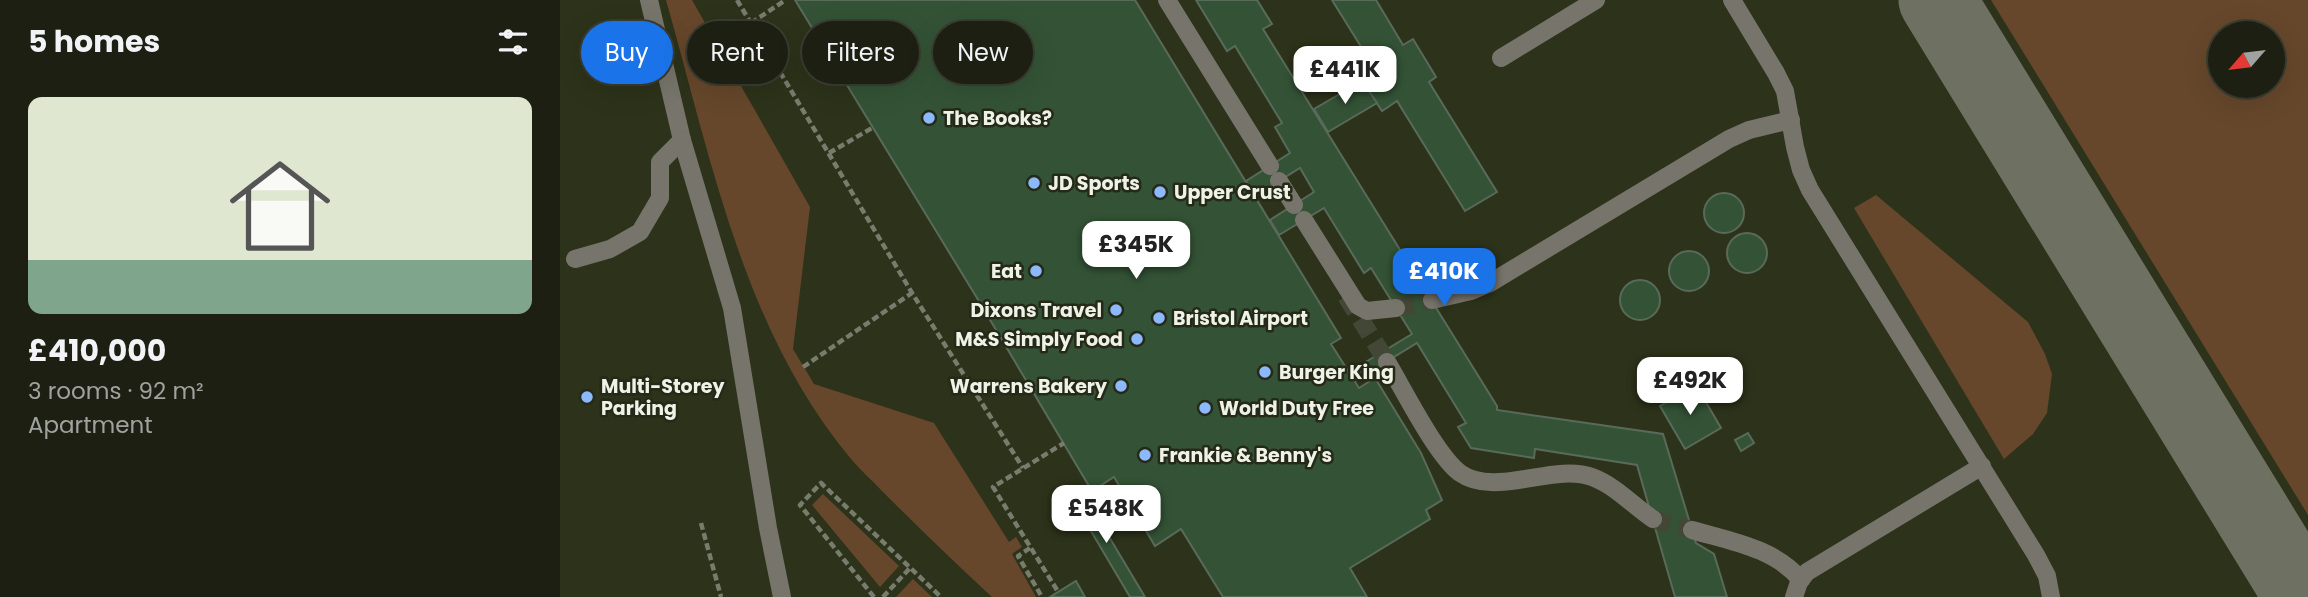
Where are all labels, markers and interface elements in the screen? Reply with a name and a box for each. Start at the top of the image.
text: 5 homes [28,20,160,63]
chip: Buy [581,21,673,84]
chip: Rent [687,21,788,84]
chip: Filters [802,21,919,84]
chip: New [933,21,1033,84]
north arrow [2208,21,2286,98]
map controls [2208,21,2285,98]
icon: filters [494,23,532,61]
pin: £441K [1296,46,1394,106]
text: £441K [1309,53,1381,85]
place label: The Books? [943,105,1052,132]
marker: The Books? [921,110,937,126]
icon: home [217,143,343,269]
place label: JD Sports [1048,170,1140,197]
marker: JD Sports [1026,175,1042,191]
place label: Upper Crust [1174,179,1291,206]
marker: Upper Crust [1152,184,1168,200]
pin: £345K [1087,222,1185,281]
text: £345K [1098,228,1174,260]
pin: £410K [1395,248,1493,308]
text: £410K [1409,255,1479,287]
place label: Eat [991,258,1022,285]
marker: Eat [1028,263,1044,279]
place label: Dixons Travel [970,297,1102,324]
marker: Dixons Travel [1108,302,1124,318]
place label: Bristol Airport [1173,305,1308,332]
marker: Bristol Airport [1151,310,1167,326]
place label: M&S Simply Food [955,326,1123,353]
text: £410,000 [28,329,166,372]
marker: M&S Simply Food [1129,331,1145,347]
pin: £492K [1641,358,1739,417]
place label: Burger King [1279,359,1394,386]
marker: Burger King [1257,364,1273,380]
text: £492K [1653,364,1727,396]
place label: Multi-Storey Parking [601,373,726,422]
place label: Warrens Bakery [950,373,1108,400]
text: 3 rooms · 92 m² [28,375,204,407]
marker: Warrens Bakery [1113,378,1129,394]
marker: Multi-Storey Parking [579,389,595,405]
place label: World Duty Free [1219,395,1374,422]
marker: World Duty Free [1197,400,1213,416]
text: Apartment [28,409,153,441]
place label: Frankie & Benny's [1159,442,1332,469]
marker: Frankie & Benny's [1137,447,1153,463]
pin: £548K [1057,486,1155,545]
text: £548K [1068,492,1144,524]

